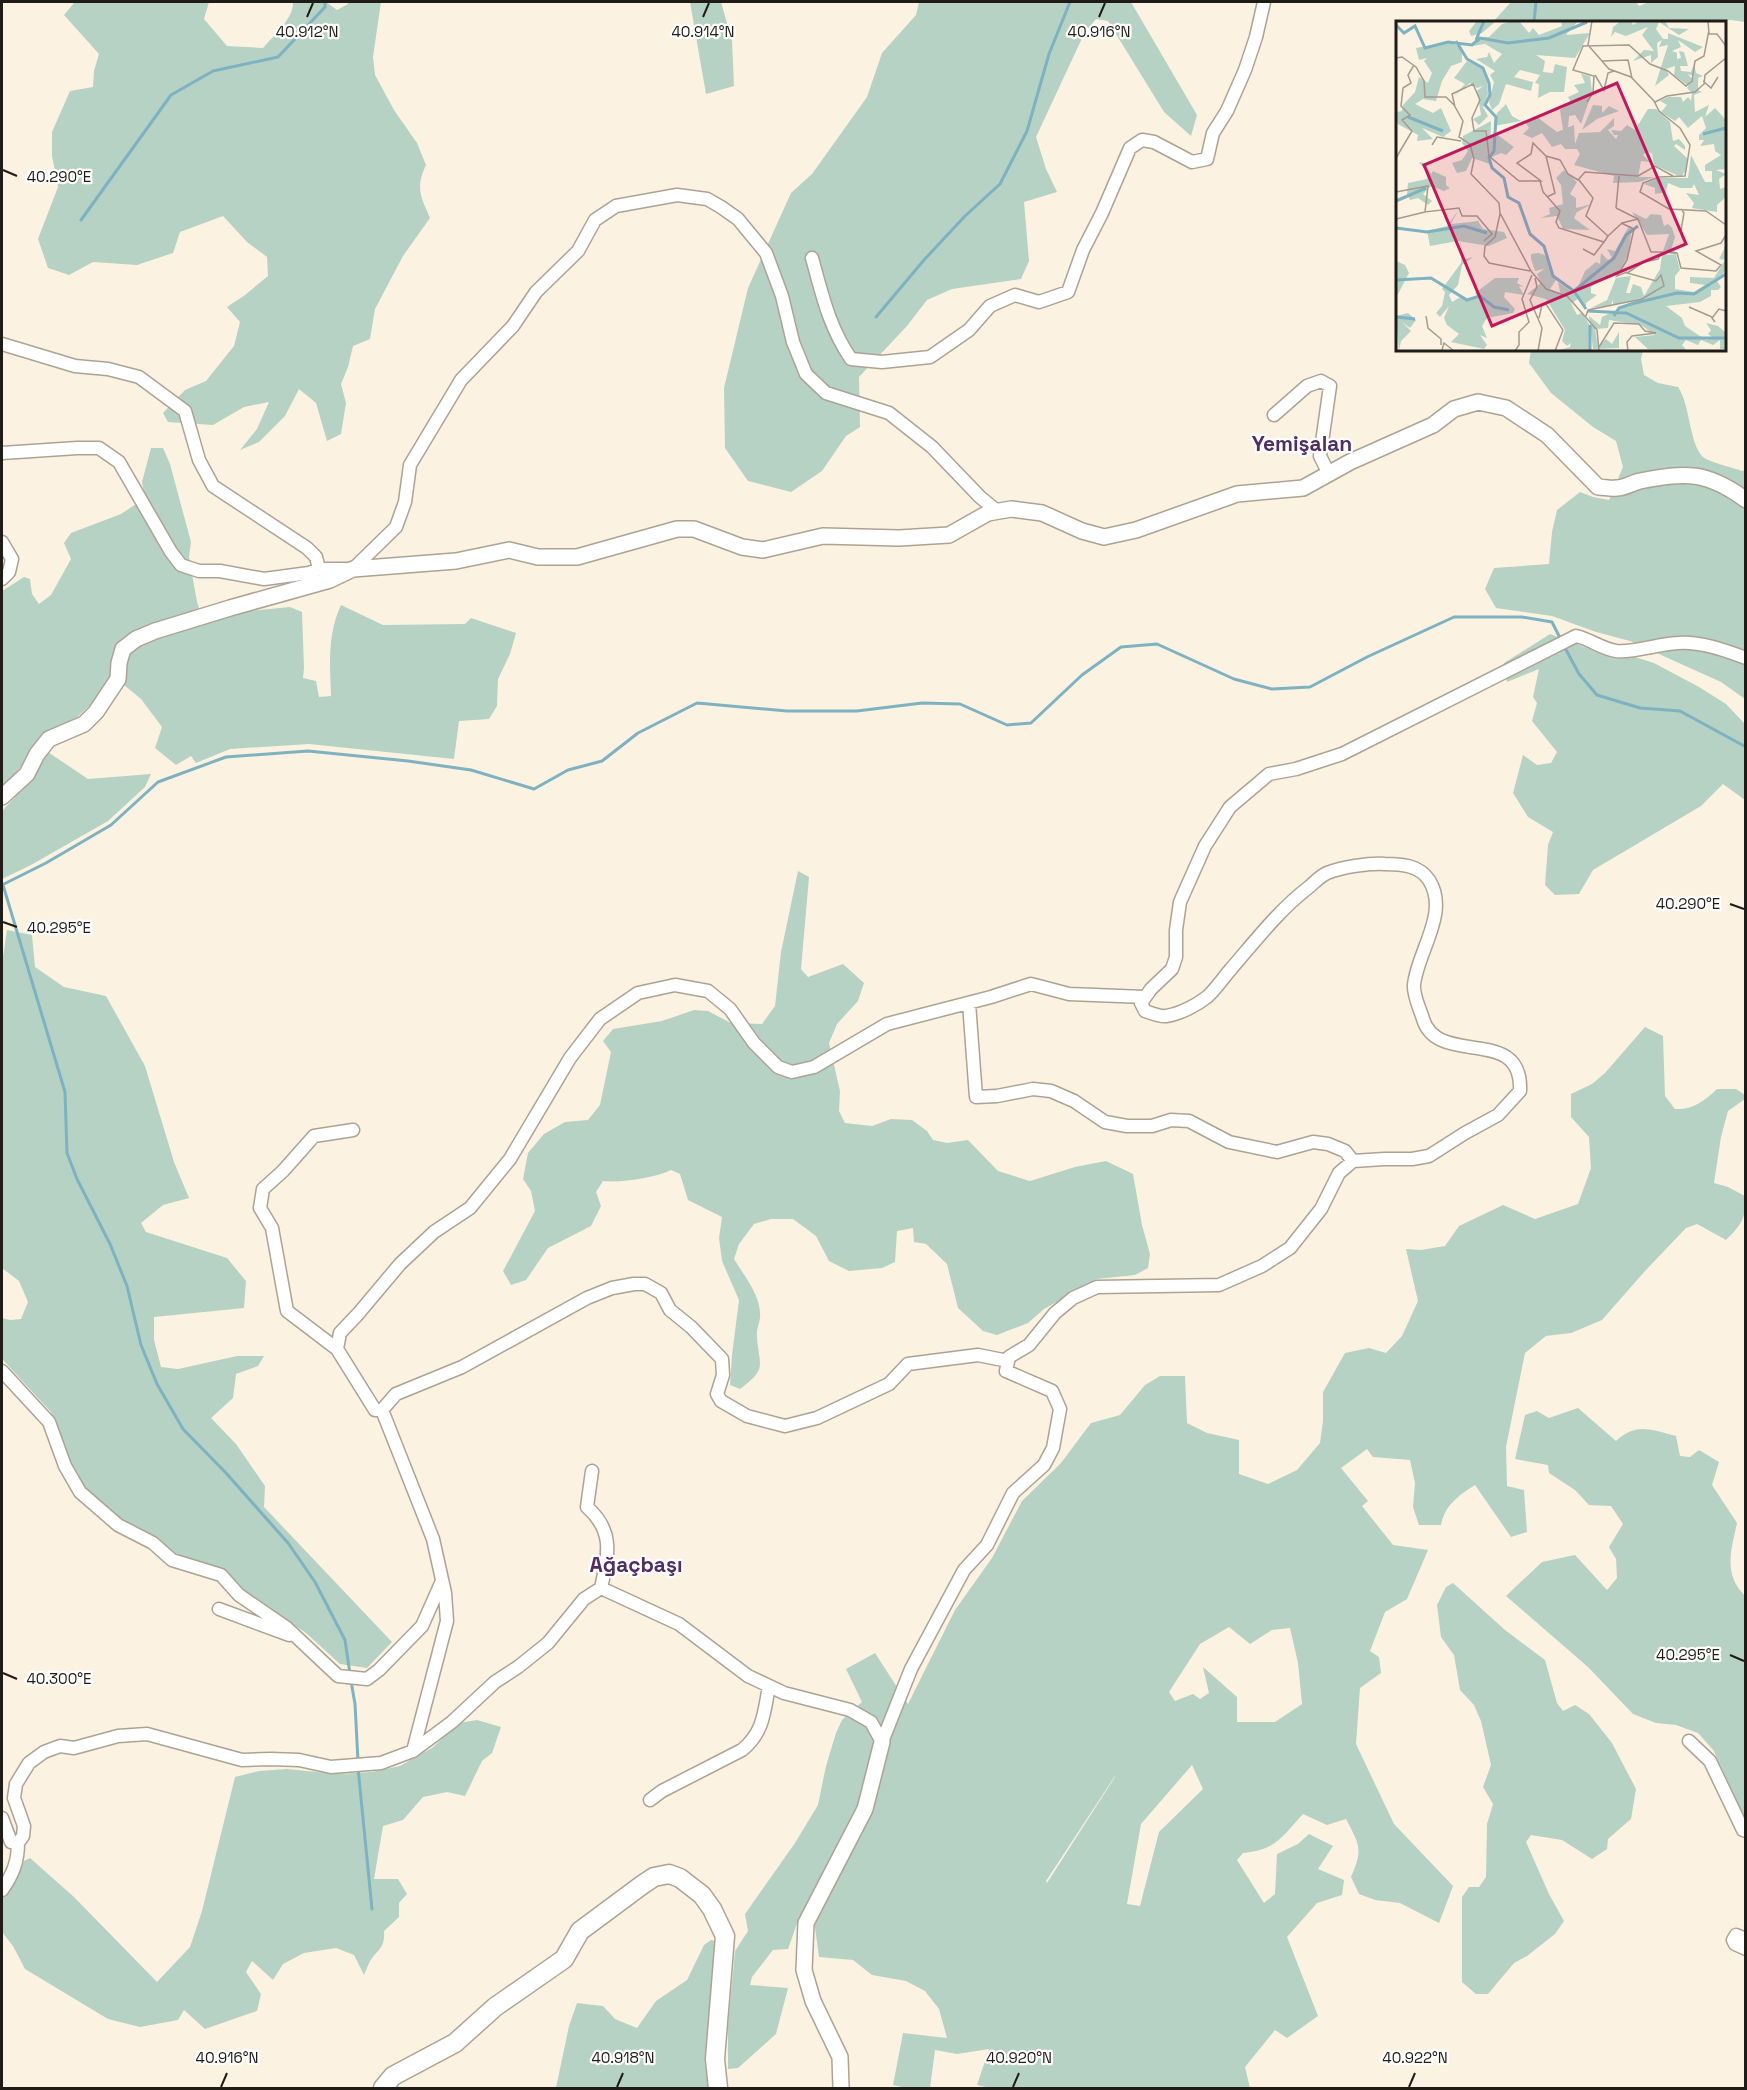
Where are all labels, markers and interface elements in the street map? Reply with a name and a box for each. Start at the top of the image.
inset map [1396,21,1726,351]
text: 40.912°N [276,22,338,41]
text: 40.914°N [671,22,735,41]
text: 40.916°N [1068,22,1130,41]
text: 40.290°E [27,167,91,186]
district label: Yemişalan [1252,430,1352,457]
text: 40.290°E [1656,894,1720,913]
text: 40.295°E [27,918,91,937]
district label: Ağaçbaşı [590,1551,683,1578]
text: 40.295°E [1656,1645,1720,1664]
text: 40.300°E [26,1669,92,1688]
text: 40.916°N [196,2048,258,2067]
text: 40.918°N [591,2048,655,2067]
text: 40.920°N [986,2048,1052,2067]
text: 40.922°N [1382,2048,1448,2067]

